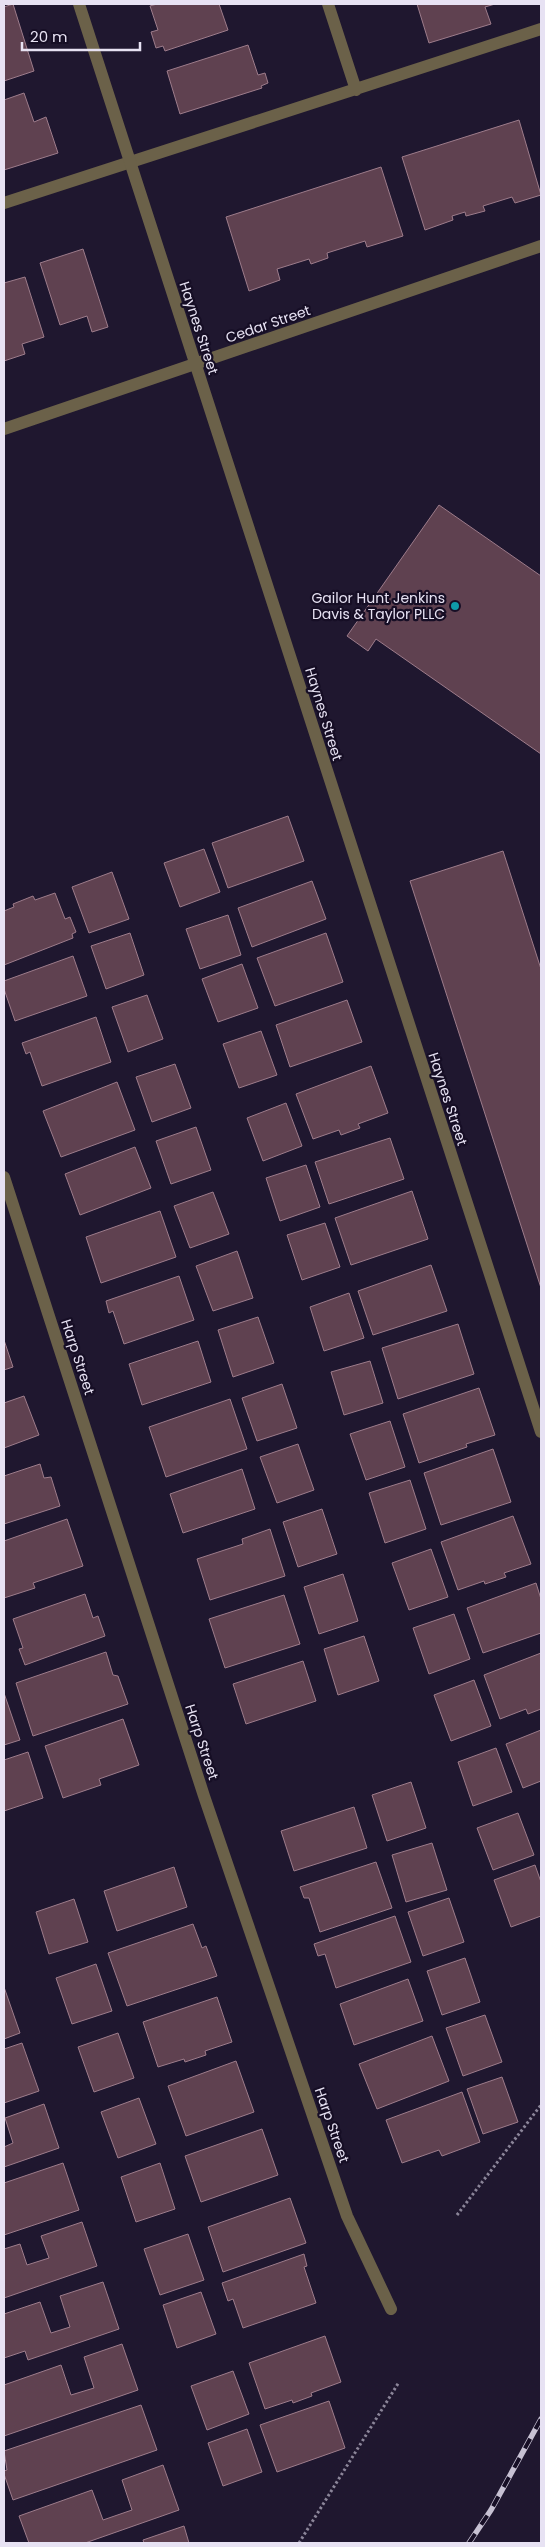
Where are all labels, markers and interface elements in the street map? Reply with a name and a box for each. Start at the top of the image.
scale bar [22,20,140,52]
text: 20 m [30,26,68,47]
street label: Haynes Street [175,279,223,377]
street label: Cedar Street [223,300,313,348]
place label: Gailor Hunt Jenkins Davis & Taylor PLLC [311,588,445,624]
marker: Gailor Hunt Jenkins Davis & Taylor PLLC [449,600,461,612]
street label: Haynes Street [300,665,348,763]
street label: Haynes Street [424,1050,472,1148]
street label: Harp Street [56,1317,100,1397]
street label: Harp Street [180,1702,224,1782]
street label: Harp Street [310,2085,354,2165]

